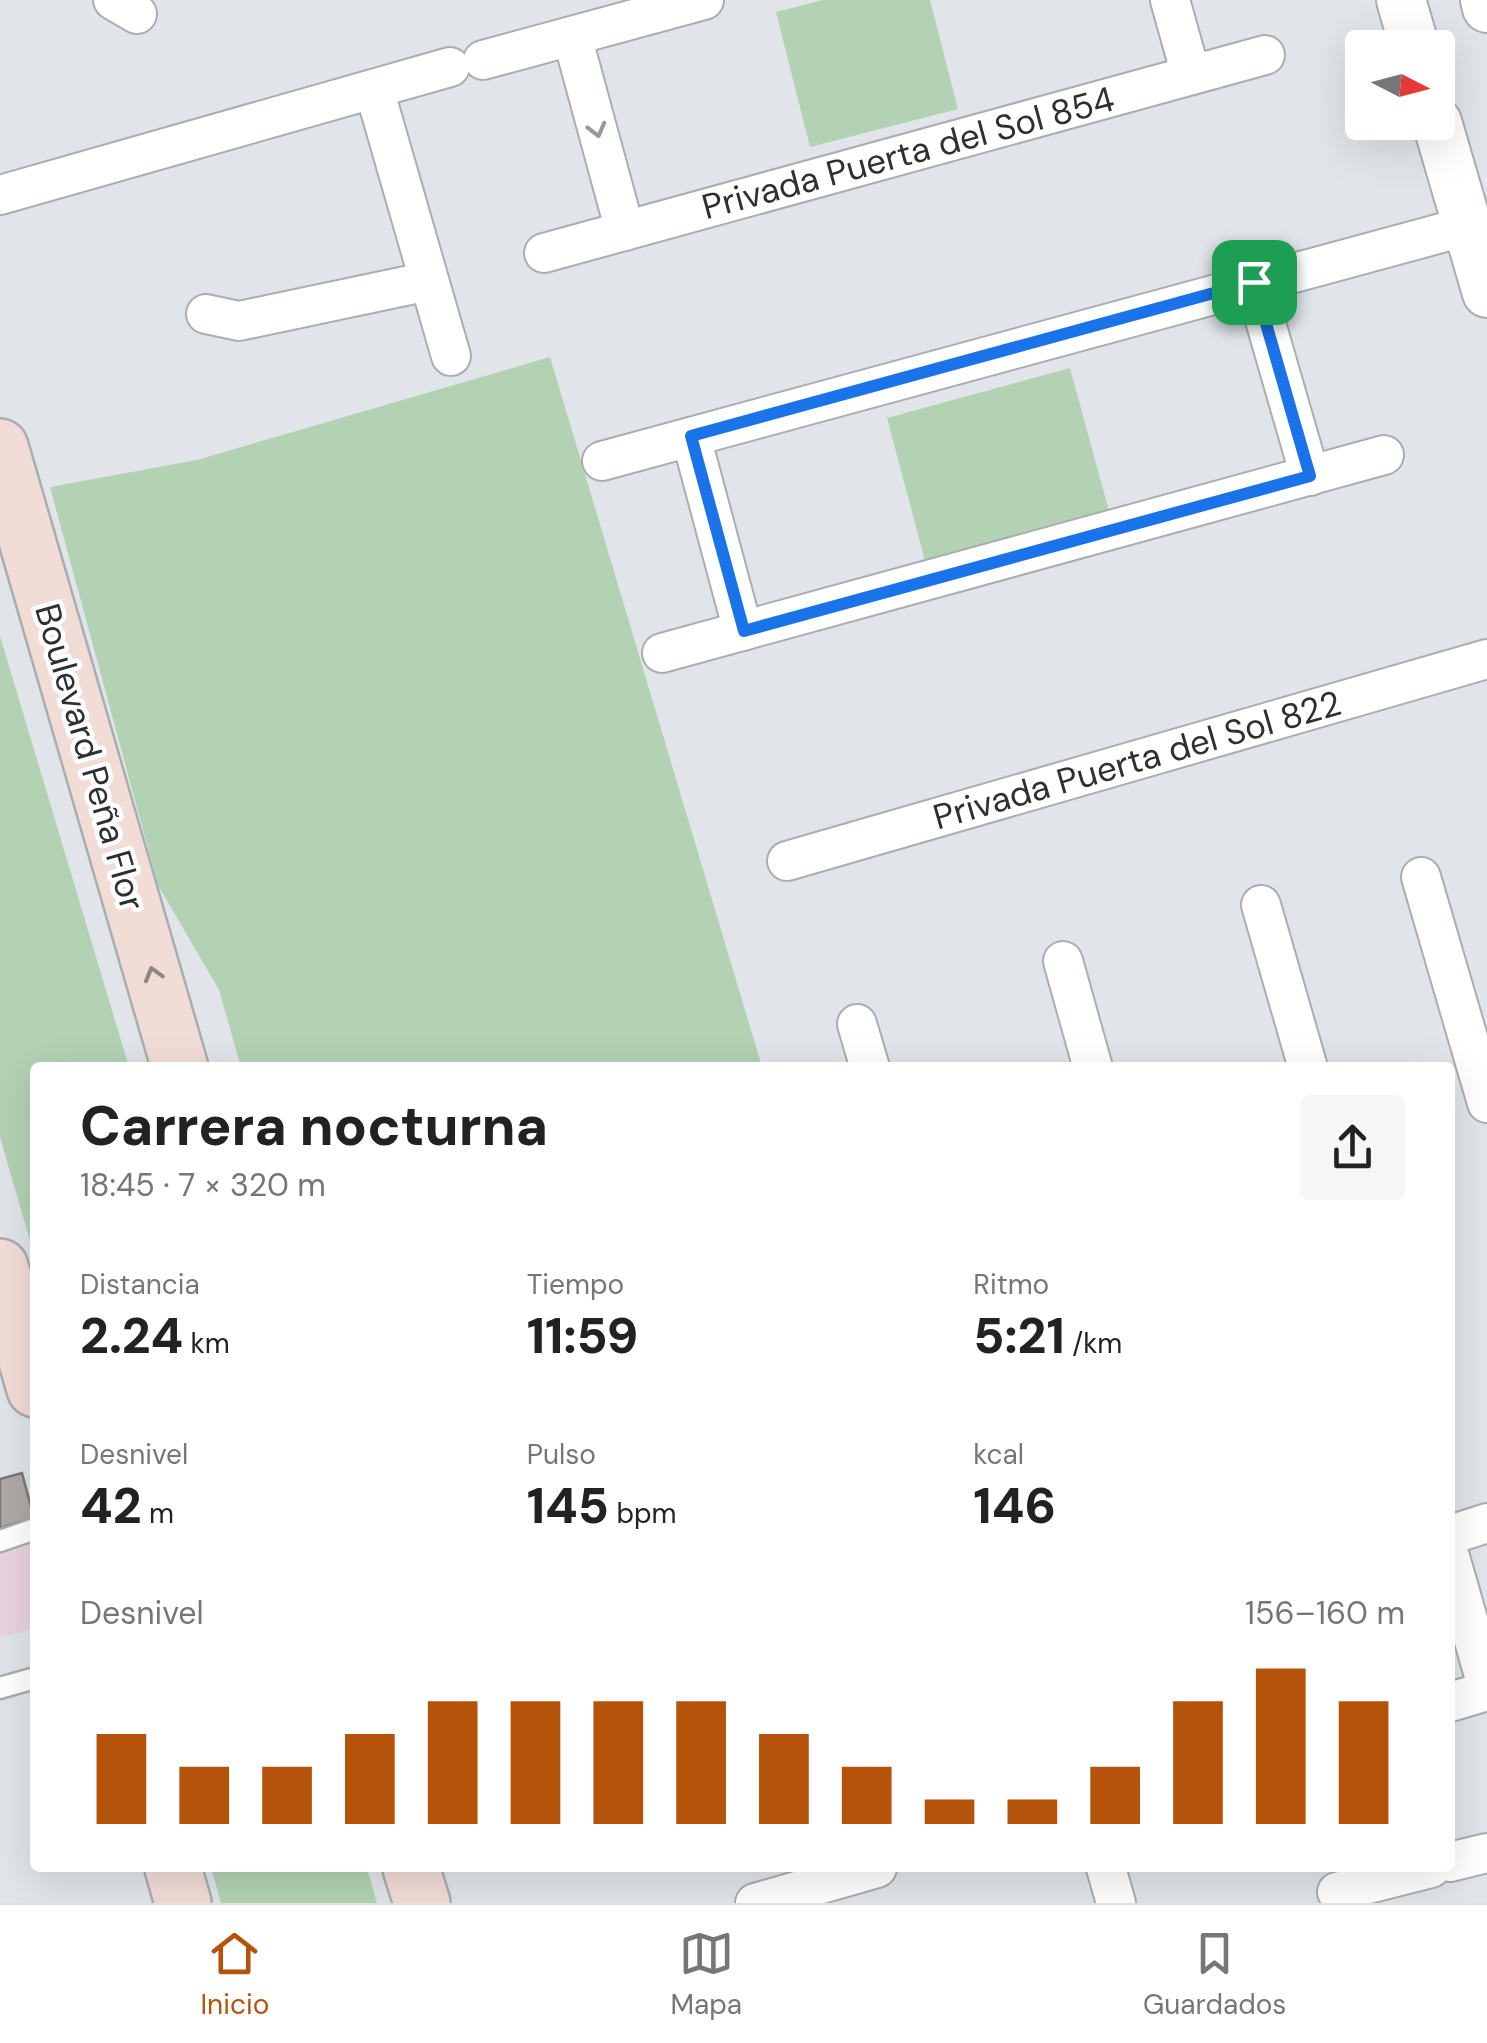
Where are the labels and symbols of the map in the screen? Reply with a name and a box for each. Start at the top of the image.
north arrow [1345,30,1455,140]
street label: Privada Puerta del Sol 854 [697,76,1119,230]
one-way arrow [586,121,607,138]
pin [1212,240,1297,325]
street label: Boulevard Peña Flor [24,598,156,916]
street label: Privada Puerta del Sol 822 [928,680,1346,840]
one-way arrow [144,966,165,983]

